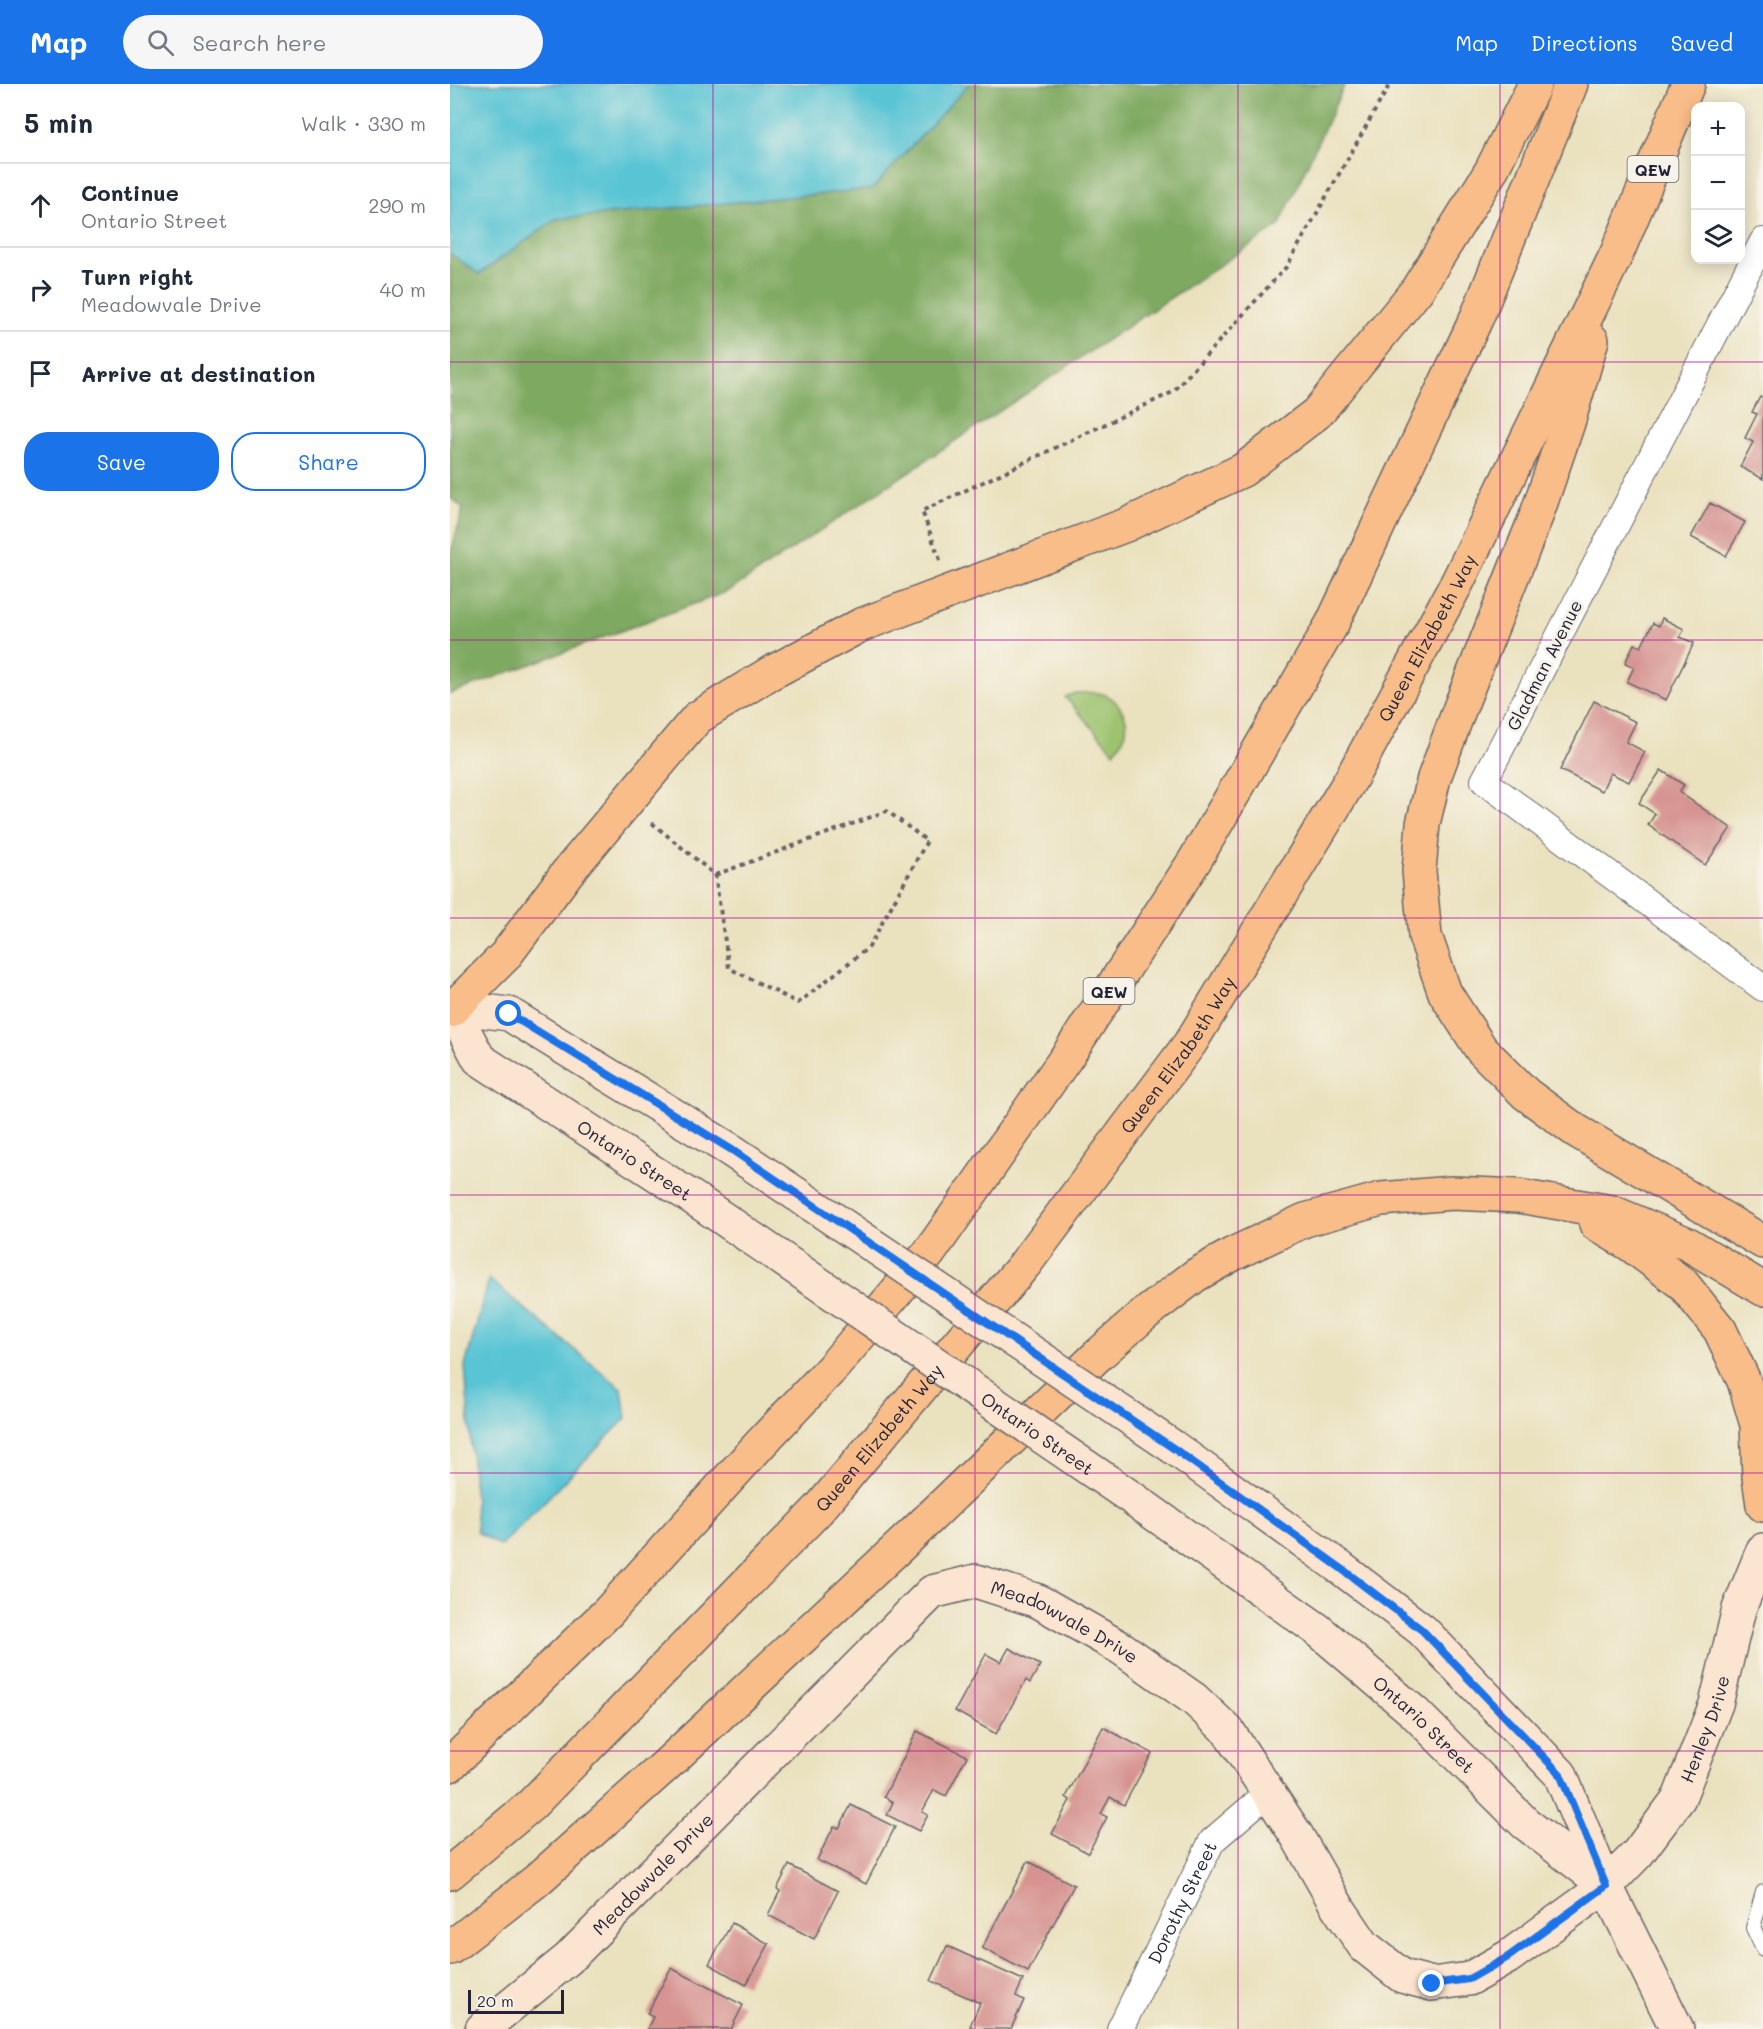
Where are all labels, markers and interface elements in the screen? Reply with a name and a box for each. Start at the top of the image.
search box [123,15,543,69]
text: Map [30,24,87,60]
icon: search [144,26,177,59]
text: Search here [192,28,326,57]
text: Map [1455,29,1498,56]
text: Directions [1531,29,1638,56]
text: Saved [1671,29,1733,56]
map controls [1691,102,1745,264]
button: + [1691,102,1745,156]
text: 5 min [24,106,93,140]
text: Walk · 330 m [301,110,426,136]
road number: QEW [1628,156,1678,182]
button: − [1691,156,1745,210]
text: Continue [81,178,179,207]
icon: ahead [24,189,57,222]
text: 290 m [368,192,426,218]
text: Ontario Street [81,207,227,233]
button: layers [1691,210,1745,264]
text: Turn right [81,262,193,291]
icon: right [24,273,57,306]
text: 40 m [380,276,426,302]
text: Meadowvale Drive [81,291,262,317]
icon: arrive [24,357,57,390]
text: Arrive at destination [81,359,316,388]
button: Save [24,432,219,491]
button: Share [231,432,426,491]
street label: Queen Elizabeth Way [1372,550,1481,726]
street label: Gladman Avenue [1501,595,1587,735]
street label: Queen Elizabeth Way [1115,972,1240,1138]
road number: QEW [1084,978,1134,1004]
route start [495,1000,521,1026]
street label: Ontario Street [573,1114,696,1206]
street label: Queen Elizabeth Way [810,1359,948,1517]
street label: Ontario Street [976,1386,1099,1480]
street label: Meadowvale Drive [988,1575,1143,1669]
street label: Ontario Street [1368,1670,1480,1778]
street label: Henley Drive [1674,1673,1735,1786]
street label: Meadowvale Drive [587,1808,718,1940]
street label: Dorothy Street [1142,1837,1222,1968]
route end [1418,1970,1444,1996]
scale bar [468,1987,564,2014]
text: 20 m [477,1990,514,2011]

